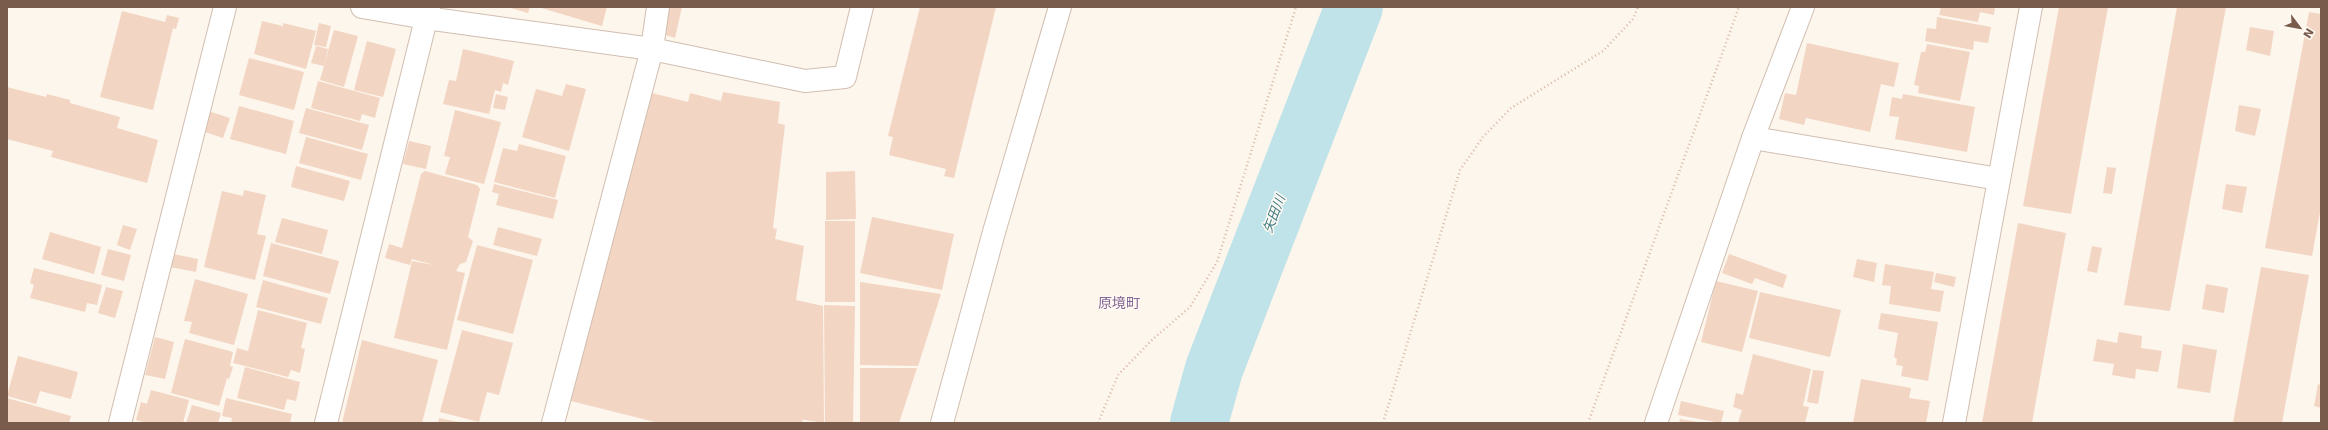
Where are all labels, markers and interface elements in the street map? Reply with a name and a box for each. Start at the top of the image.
north arrow [2280,8,2320,48]
text: N [2300,26,2316,40]
water label: 矢田川 [1260,191,1289,235]
district label: 原境町 [1098,295,1140,311]

